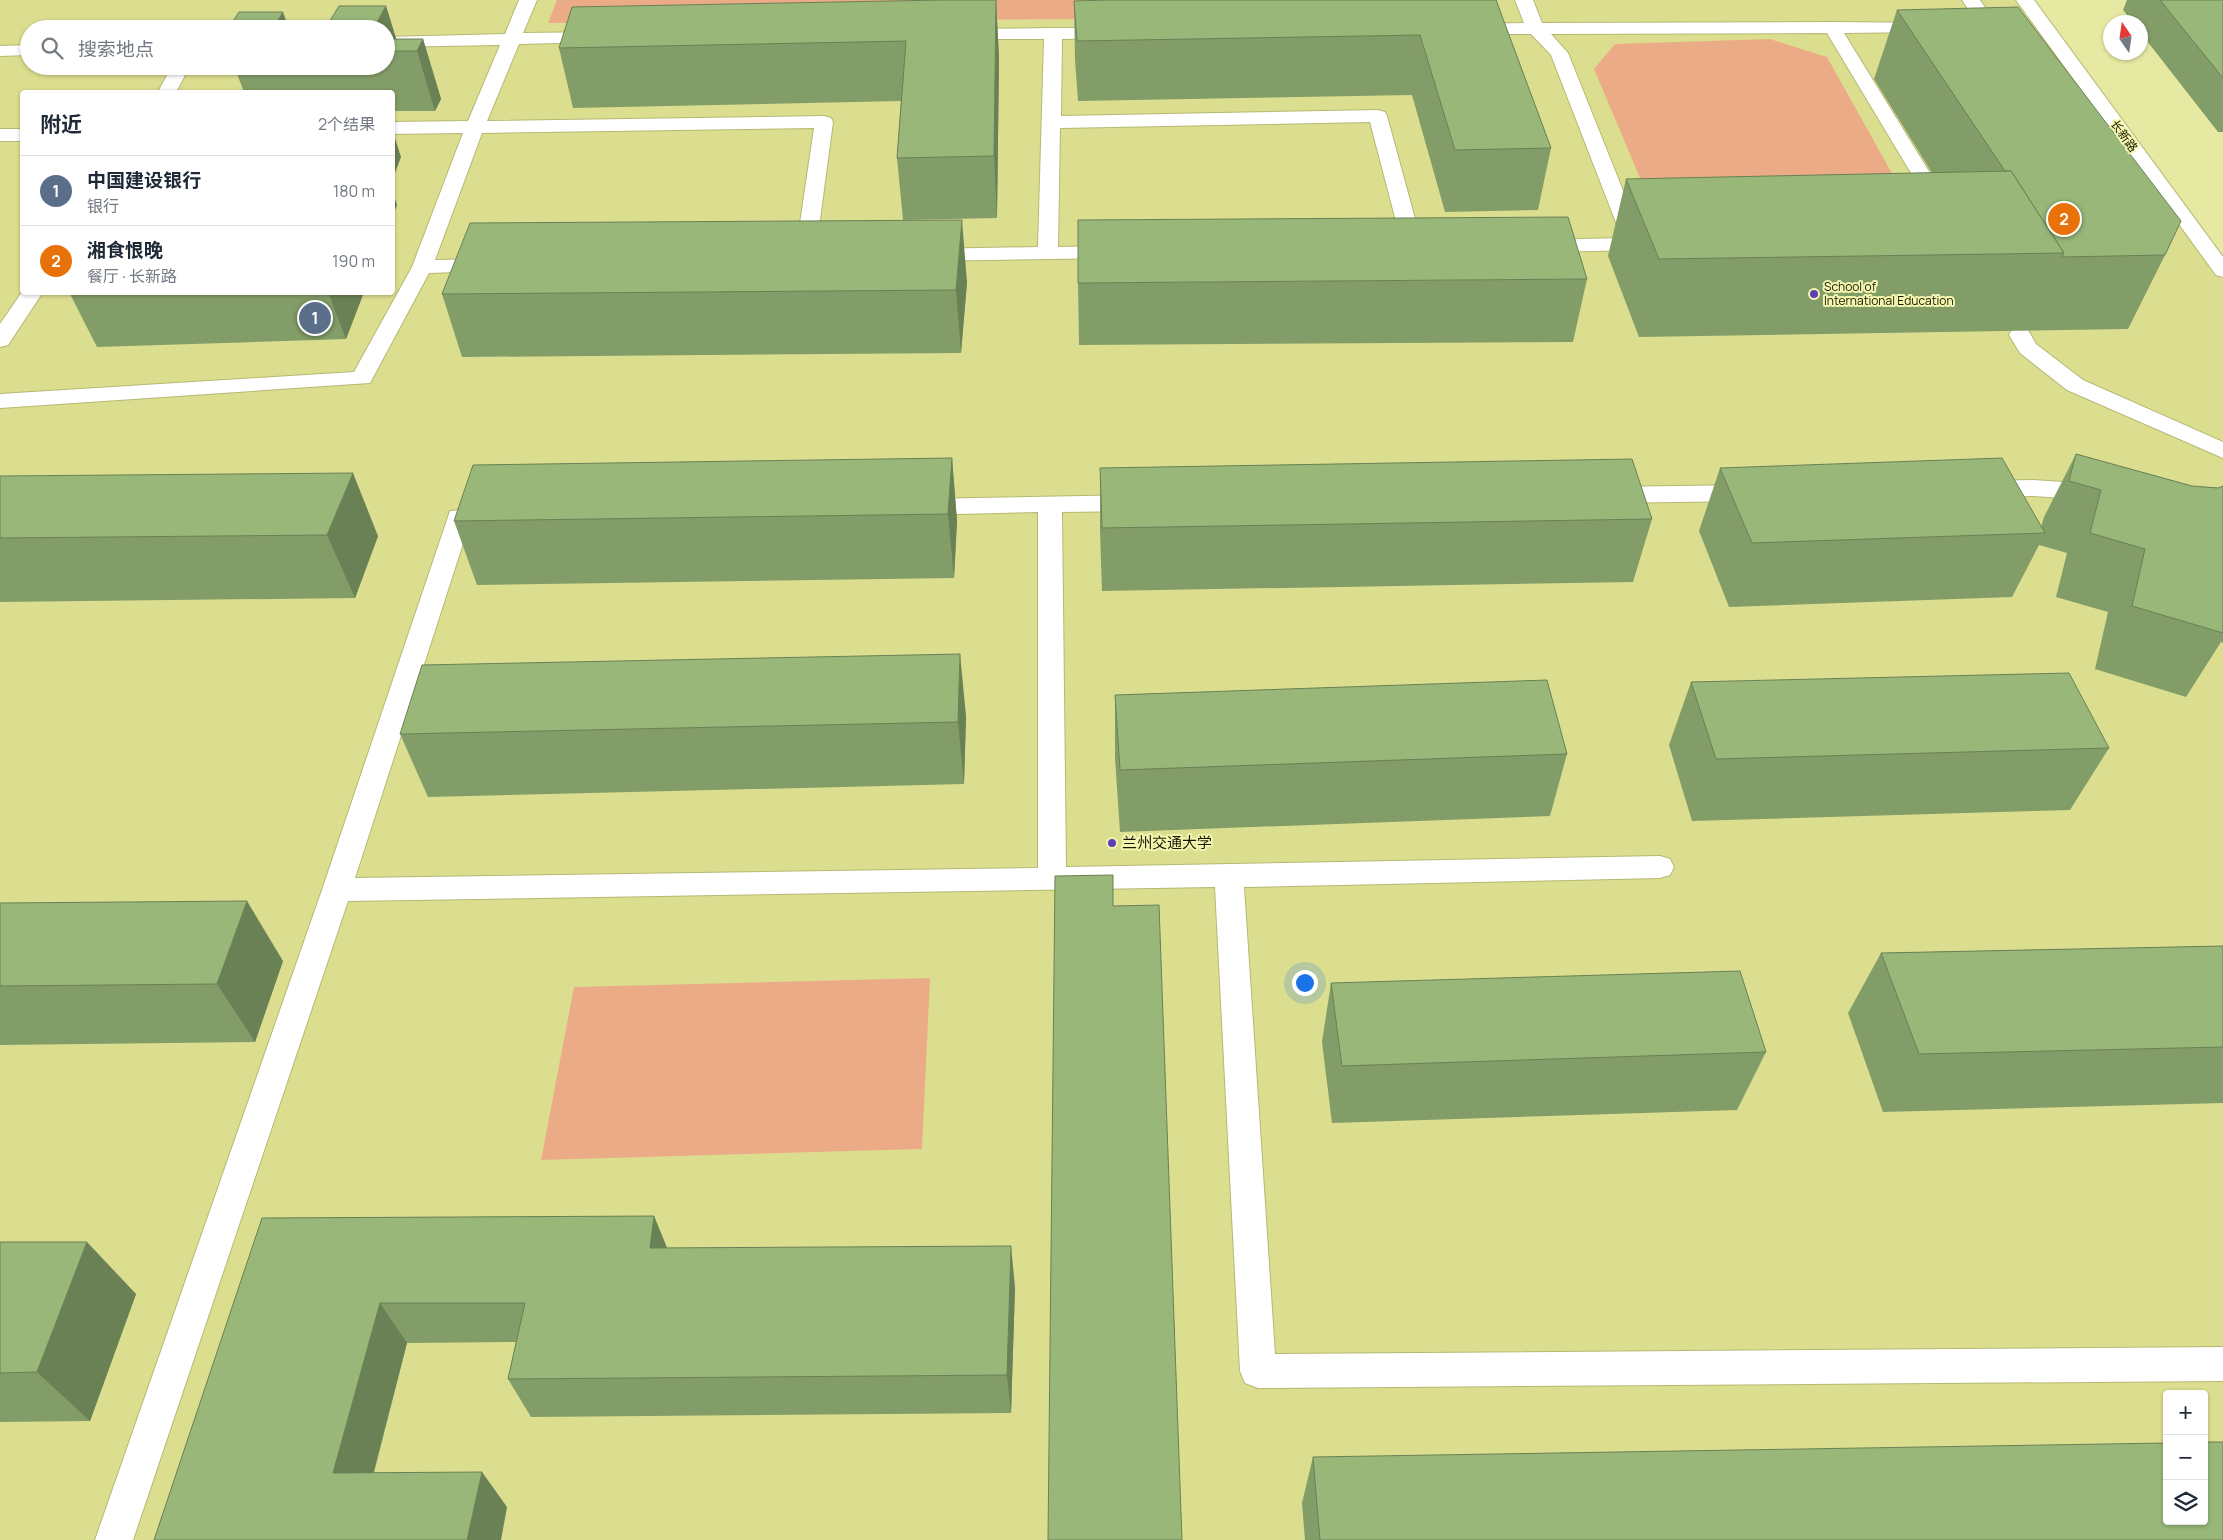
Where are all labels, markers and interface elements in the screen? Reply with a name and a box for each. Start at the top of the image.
north arrow [2103,15,2148,60]
search box [20,20,395,75]
icon: search [38,34,66,62]
text: 搜索地点 [78,36,154,62]
text: 附近 [40,110,82,138]
text: 2个结果 [318,113,375,135]
street label: 长新路 [2107,116,2142,155]
text: 中国建设银行 [87,167,201,193]
text: 1 [52,180,60,202]
text: 180 m [333,180,375,202]
text: 银行 [87,195,119,217]
pin: 2 [2048,200,2080,238]
text: 湘食恨晚 [87,237,163,263]
text: 2 [51,250,61,272]
text: 190 m [332,250,375,272]
text: 餐厅 · 长新路 [87,265,177,287]
place label: School of International Education [1824,278,1954,309]
marker: School of International Education [1808,288,1820,300]
pin: 1 [299,299,331,337]
place label: 兰州交通大学 [1122,832,1212,853]
marker: 兰州交通大学 [1106,837,1118,849]
your location [1292,970,1318,996]
map controls [2163,1390,2208,1525]
button: + [2163,1390,2208,1435]
button: − [2163,1435,2208,1480]
button: layers [2163,1480,2208,1525]

